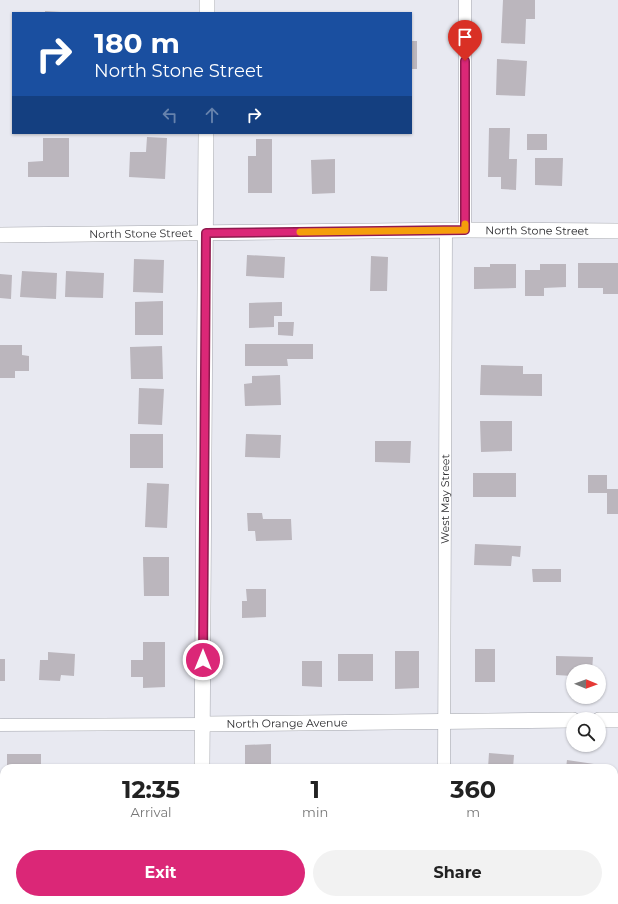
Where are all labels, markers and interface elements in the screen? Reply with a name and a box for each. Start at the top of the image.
pin [448,20,482,61]
text: 180 m [94,26,180,60]
icon: arrive [454,26,476,48]
icon: right [28,28,80,80]
text: North Stone Street [94,60,263,82]
icon: left [159,104,181,126]
icon: ahead [201,104,223,126]
icon: right [243,104,265,126]
street label: North Stone Street [485,223,589,238]
street label: North Stone Street [89,226,193,241]
street label: West May Street [438,453,452,544]
position arrow [182,639,224,681]
north arrow [566,664,606,704]
map controls [566,664,606,752]
button: search [566,712,606,752]
street label: North Orange Avenue [226,715,348,731]
text: 12:35 [122,775,180,804]
text: 1 [310,775,320,804]
text: 360 [450,775,496,804]
text: Arrival [131,804,172,820]
text: min [302,804,328,820]
text: m [466,804,480,820]
button: Exit [16,850,305,896]
button: Share [313,850,602,896]

